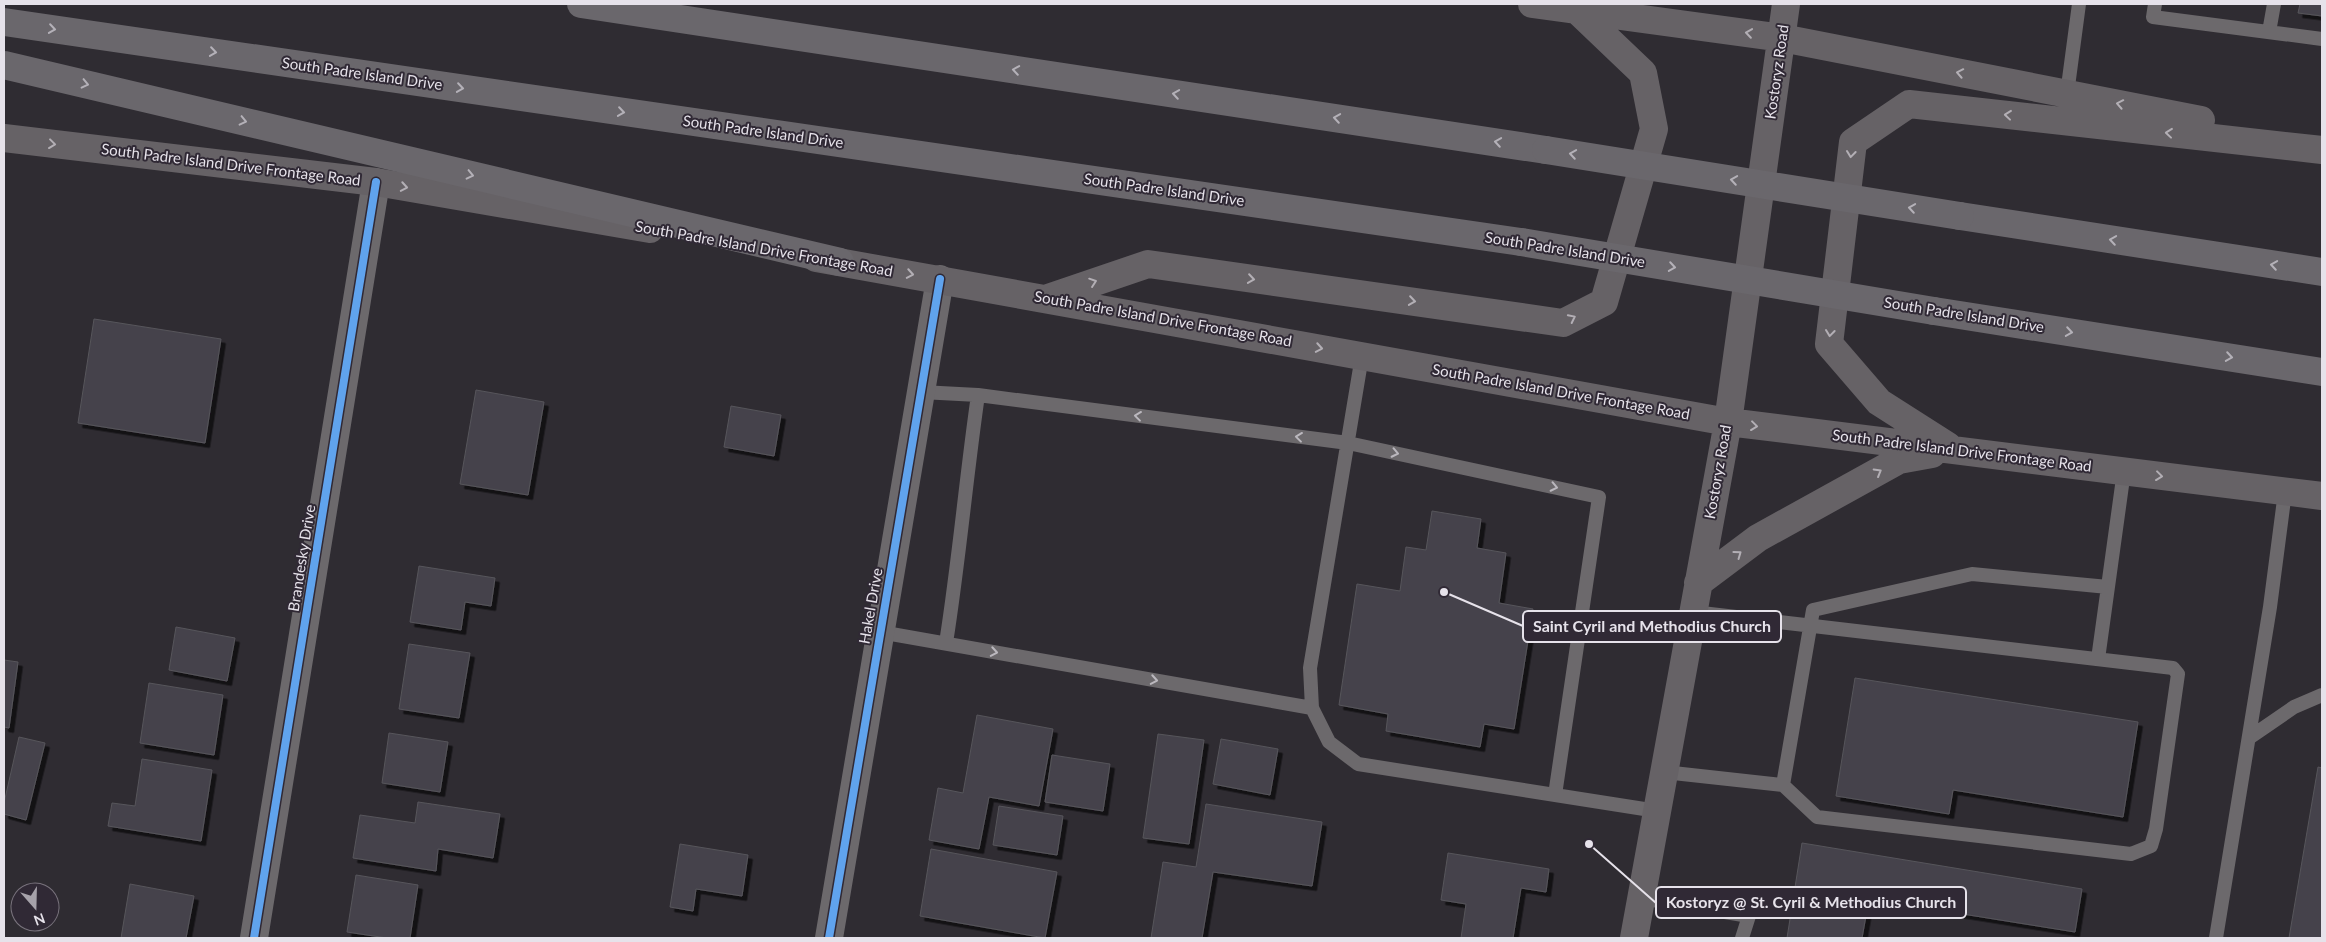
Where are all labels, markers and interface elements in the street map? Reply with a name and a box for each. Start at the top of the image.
one-way arrow [48,23,56,34]
street label: Kostoryz Road [1760,23,1792,120]
one-way arrow [1745,29,1753,39]
one-way arrow [208,47,217,57]
street label: South Padre Island Drive [281,53,444,93]
one-way arrow [1011,65,1020,75]
one-way arrow [1956,68,1965,79]
one-way arrow [81,78,90,89]
one-way arrow [457,82,465,93]
one-way arrow [1172,89,1180,100]
one-way arrow [2115,99,2124,110]
one-way arrow [617,106,625,116]
one-way arrow [2004,110,2012,121]
street label: South Padre Island Drive [682,111,845,151]
one-way arrow [1333,113,1341,124]
one-way arrow [239,115,248,126]
one-way arrow [2165,128,2173,139]
one-way arrow [48,138,56,149]
one-way arrow [1493,138,1502,148]
street label: South Padre Island Drive Frontage Road [100,139,362,189]
one-way arrow [1569,150,1578,160]
one-way arrow [1846,151,1857,159]
one-way arrow [465,169,474,180]
street label: South Padre Island Drive [1083,169,1246,209]
one-way arrow [1730,175,1738,185]
one-way arrow [400,181,409,191]
one-way arrow [1907,204,1916,214]
street label: South Padre Island Drive Frontage Road [634,216,894,280]
street label: South Padre Island Drive [1484,227,1647,271]
one-way arrow [2109,235,2118,245]
one-way arrow [2270,260,2278,270]
one-way arrow [1668,262,1677,272]
one-way arrow [905,268,914,278]
one-way arrow [1247,273,1256,283]
one-way arrow [1088,278,1097,288]
street label: South Padre Island Drive Frontage Road [1033,286,1293,350]
street label: South Padre Island Drive [1883,292,2046,336]
one-way arrow [1408,296,1417,306]
one-way arrow [1567,314,1576,324]
one-way arrow [2065,326,2073,337]
one-way arrow [1825,329,1836,337]
one-way arrow [1314,342,1323,352]
one-way arrow [2225,352,2233,362]
street label: South Padre Island Drive Frontage Road [1431,359,1691,423]
one-way arrow [1134,411,1142,422]
one-way arrow [1750,420,1758,431]
street label: Kostoryz Road [1700,423,1734,520]
street label: South Padre Island Drive Frontage Road [1831,425,2093,475]
one-way arrow [1295,432,1303,443]
one-way arrow [1391,447,1400,458]
one-way arrow [1873,468,1882,478]
one-way arrow [2155,470,2163,481]
one-way arrow [1550,481,1559,492]
street label: Brandesky Drive [284,503,318,613]
one-way arrow [1732,551,1742,560]
street label: Hakel Drive [854,566,886,645]
callout: Saint Cyril and Methodius Church [1523,611,1781,642]
text: Saint Cyril and Methodius Church [1533,616,1771,635]
one-way arrow [989,646,998,656]
one-way arrow [1149,674,1158,684]
north arrow [10,882,60,932]
callout: Kostoryz @ St. Cyril & Methodius Church [1656,887,1966,918]
text: Kostoryz @ St. Cyril & Methodius Church [1666,892,1956,911]
text: N [32,910,48,930]

